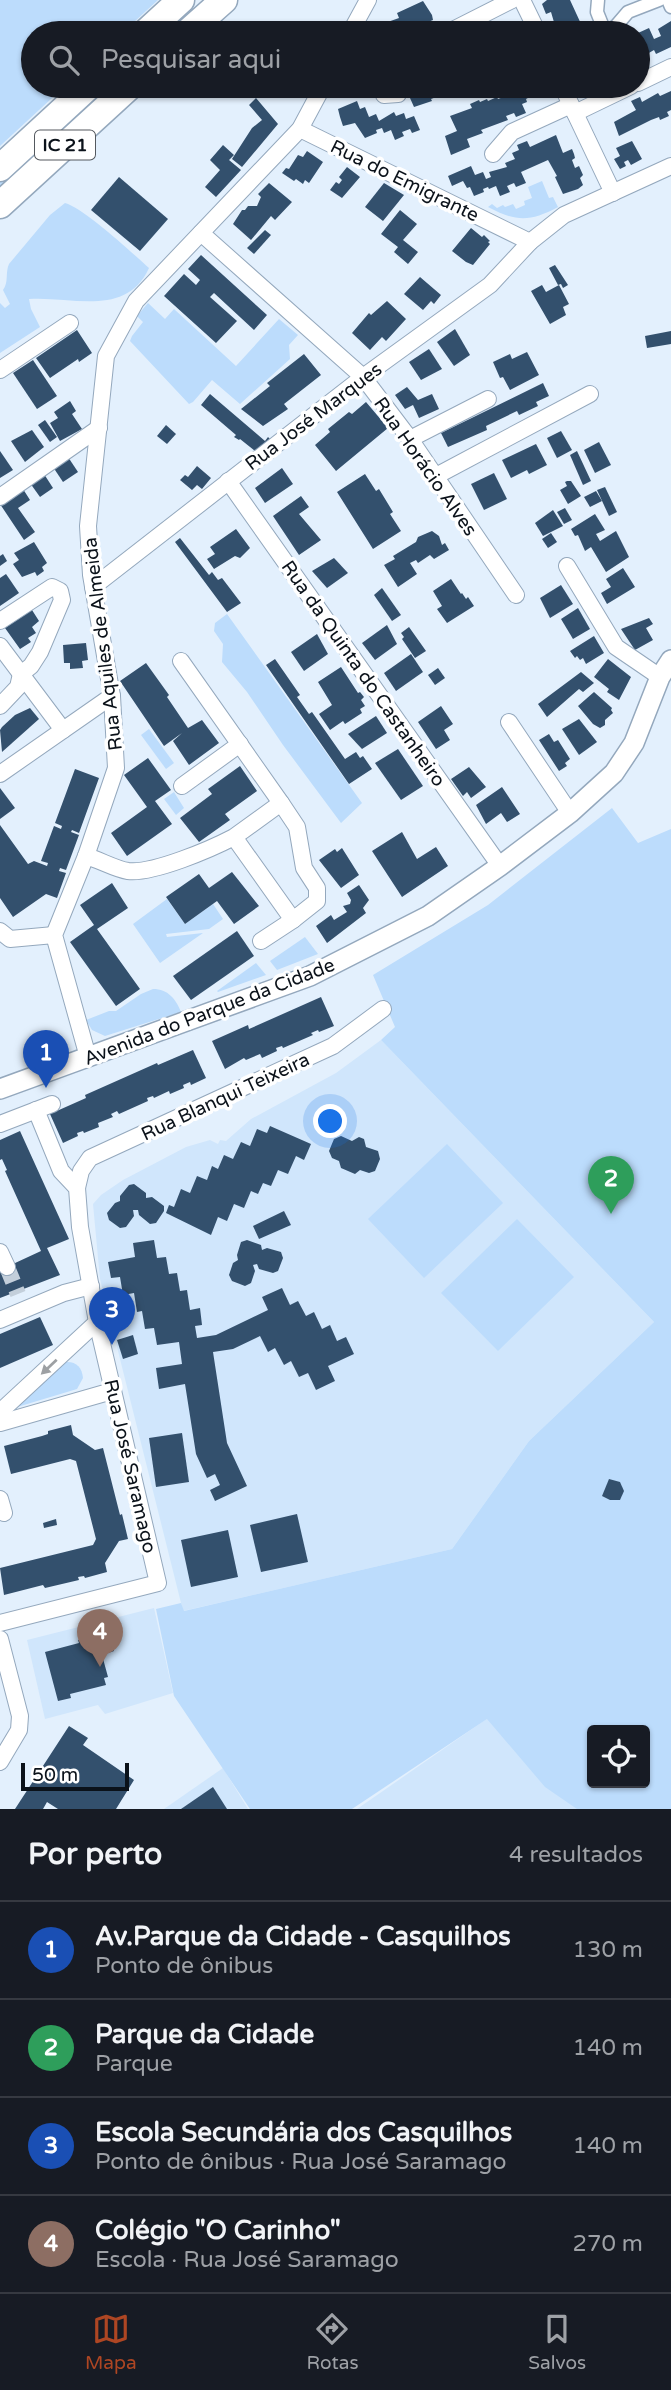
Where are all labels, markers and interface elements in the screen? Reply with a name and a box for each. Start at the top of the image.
search box [21,21,650,98]
icon: search [45,41,83,79]
text: Pesquisar aqui [101,44,281,75]
road number: IC 21 [35,130,95,160]
street label: Rua do Emigrante [327,135,482,226]
street label: Rua José Marques [241,358,386,475]
street label: Rua Horácio Alves [369,393,481,540]
street label: Rua Aquiles de Almeida [79,536,127,752]
street label: Rua da Quinta do Castanheiro [277,556,450,791]
street label: Avenida do Parque da Cidade [81,954,338,1070]
pin: 1 [23,1030,69,1088]
street label: Rua Blanqui Teixeira [138,1048,313,1146]
your location [313,1104,347,1138]
pin: 2 [588,1156,634,1214]
pin: 3 [89,1287,135,1345]
one-way arrow [40,1359,58,1375]
street label: Rua José Saramago [99,1377,161,1555]
pin: 4 [77,1609,123,1667]
map controls [587,1725,650,1788]
button: locate [587,1725,650,1788]
scale bar [21,1760,130,1792]
text: 50 m [32,1764,78,1786]
text: Por perto [28,1836,162,1873]
text: 4 resultados [509,1841,643,1869]
text: Av.Parque da Cidade - Casquilhos [95,1921,511,1952]
text: 1 [44,1936,58,1964]
text: 130 m [573,1936,643,1964]
text: Ponto de ônibus [95,1952,273,1980]
text: Parque da Cidade [95,2019,314,2050]
text: 2 [44,2034,58,2062]
text: 140 m [573,2034,643,2062]
text: Parque [95,2050,173,2078]
text: Escola Secundária dos Casquilhos [95,2117,512,2148]
text: 3 [44,2132,58,2160]
text: 140 m [573,2132,643,2160]
text: Ponto de ônibus · Rua José Saramago [95,2148,507,2176]
text: Colégio "O Carinho" [95,2215,341,2246]
text: 4 [44,2230,58,2258]
text: 270 m [573,2230,643,2258]
text: Escola · Rua José Saramago [95,2246,399,2274]
tab: Mapa [85,2310,137,2374]
tab: Rotas [306,2310,359,2374]
tab: Salvos [528,2310,586,2374]

